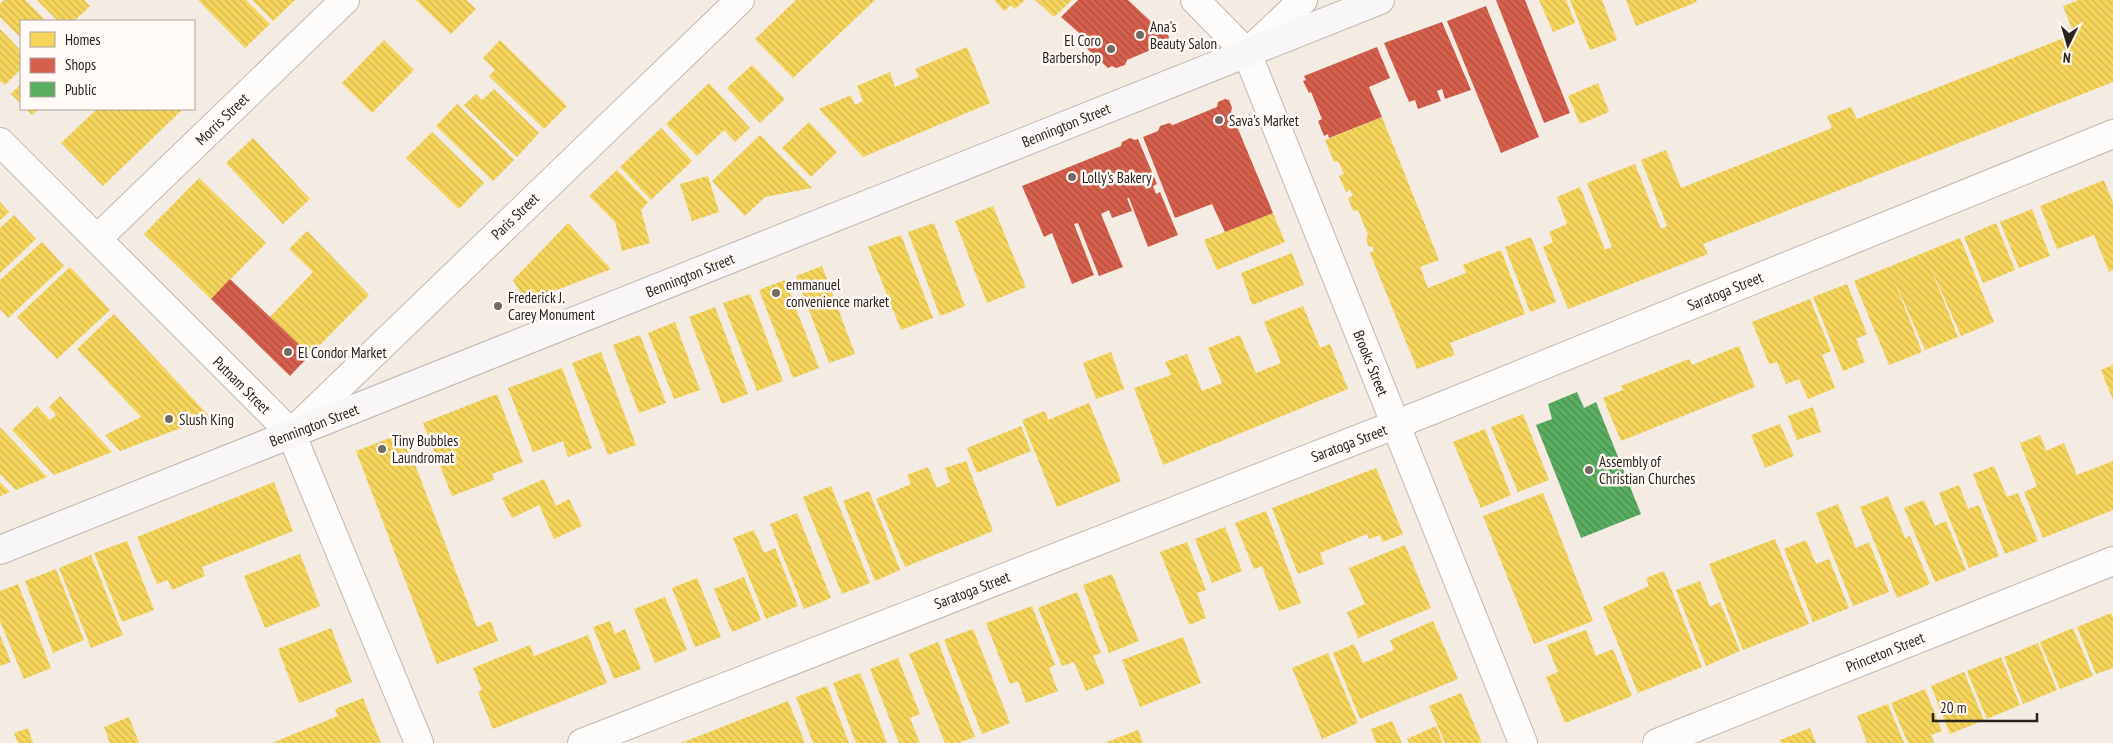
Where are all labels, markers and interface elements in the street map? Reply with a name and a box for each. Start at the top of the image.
place label: Ana's Beauty Salon [1150,17,1217,53]
legend [20,20,195,110]
north arrow [2043,20,2093,70]
marker: Ana's Beauty Salon [1134,29,1146,41]
text: Homes [65,30,101,49]
place label: El Coro Barbershop [1042,31,1101,67]
marker: El Coro Barbershop [1105,43,1117,55]
text: N [2062,49,2071,67]
text: Shops [65,55,96,74]
text: Public [65,80,97,99]
street label: Morris Street [191,89,253,149]
street label: Bennington Street [1019,99,1113,151]
place label: Sava's Market [1229,111,1299,130]
marker: Sava's Market [1213,114,1225,126]
place label: Lolly's Bakery [1082,168,1152,187]
marker: Lolly's Bakery [1066,171,1078,183]
street label: Paris Street [487,189,543,243]
street label: Bennington Street [643,249,737,301]
street label: Saratoga Street [1684,267,1766,315]
place label: emmanuel convenience market [786,275,889,311]
marker: emmanuel convenience market [770,287,782,299]
place label: Frederick J. Carey Monument [508,288,595,324]
marker: Frederick J. Carey Monument [492,300,504,312]
street label: Brooks Street [1349,327,1393,399]
place label: El Condor Market [298,343,387,362]
marker: El Condor Market [282,346,294,358]
street label: Putnam Street [209,352,275,418]
street label: Bennington Street [267,399,361,451]
place label: Slush King [179,410,234,429]
marker: Slush King [163,413,175,425]
street label: Saratoga Street [1308,420,1390,466]
place label: Tiny Bubbles Laundromat [392,431,458,467]
marker: Tiny Bubbles Laundromat [376,443,388,455]
place label: Assembly of Christian Churches [1599,452,1695,488]
marker: Assembly of Christian Churches [1583,464,1595,476]
street label: Saratoga Street [931,567,1013,613]
street label: Princeton Street [1843,628,1927,676]
scale bar [1933,690,2037,722]
text: 20 m [1940,698,1966,717]

